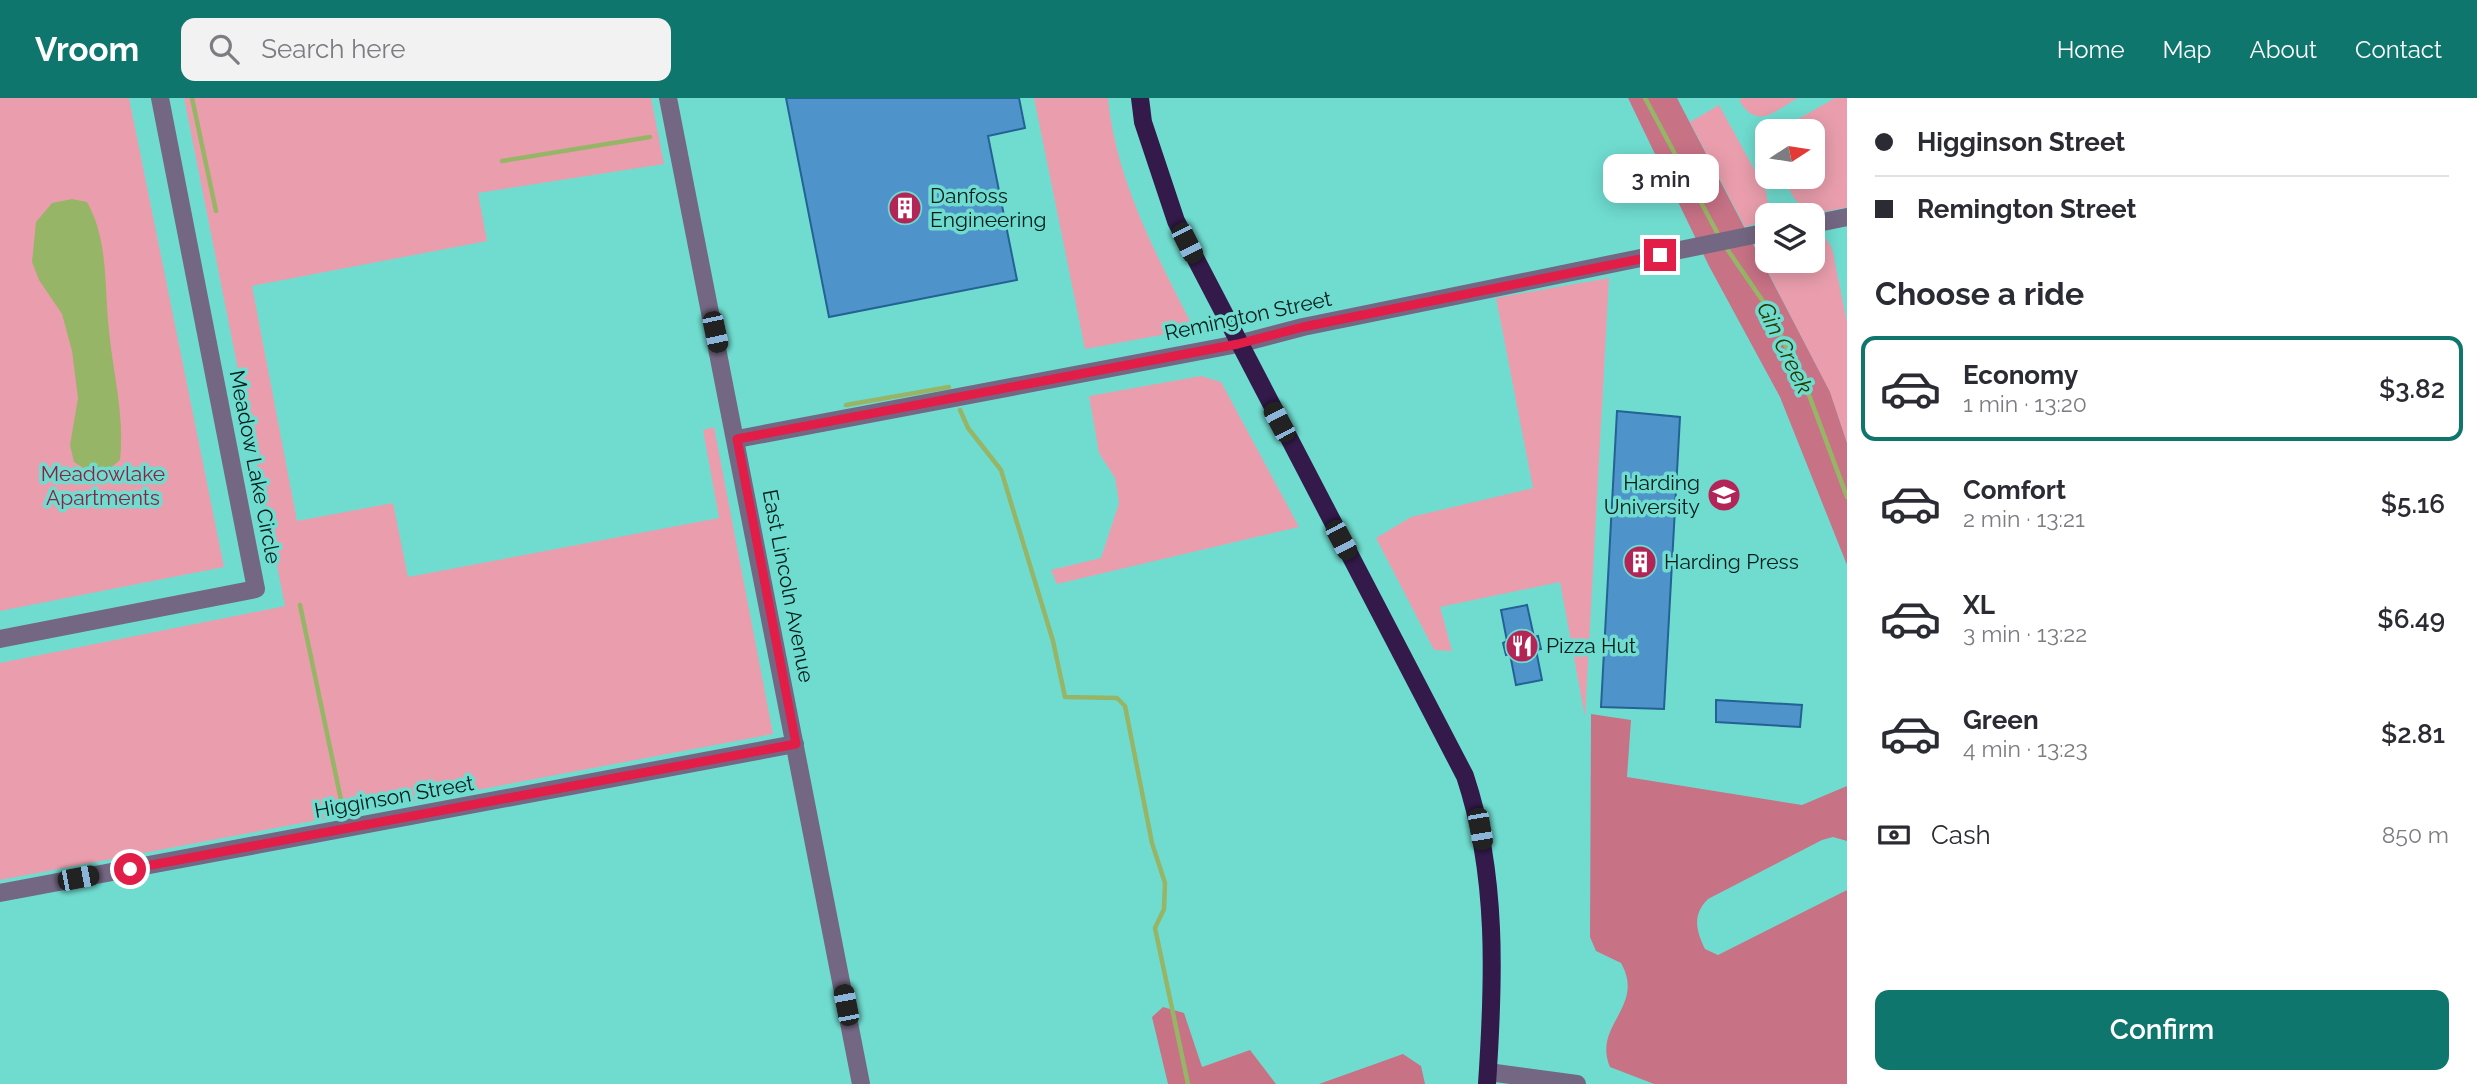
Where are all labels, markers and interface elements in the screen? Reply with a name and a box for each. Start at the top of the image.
search box [181,18,671,81]
text: Vroom [35,30,139,69]
icon: search [205,30,243,68]
text: Search here [261,34,406,64]
text: Home [2057,35,2125,64]
text: Map [2163,35,2211,64]
text: About [2249,35,2317,64]
text: Contact [2355,35,2442,64]
north arrow [1755,119,1825,189]
map controls [1755,119,1825,273]
text: Higginson Street [1917,127,2125,157]
callout: 3 min [1602,153,1718,202]
text: 3 min [1632,165,1690,192]
place label: Danfoss Engineering [930,183,1047,232]
building icon: Danfoss Engineering [886,189,924,227]
text: Remington Street [1917,194,2136,224]
button: layers [1755,203,1825,273]
car [1169,220,1206,266]
route end [1644,239,1676,271]
text: Choose a ride [1875,275,2084,312]
street label: Remington Street [1162,286,1334,345]
water label: Gin Creek [1752,297,1819,398]
car [701,309,730,355]
icon: car [1879,357,1942,420]
text: Economy [1963,360,2078,390]
street label: Meadow Lake Circle [224,368,287,566]
text: $3.82 [2379,374,2445,404]
text: 1 min · 13:20 [1963,390,2087,417]
car [1260,399,1299,445]
park label: Meadowlake Apartments [41,461,165,510]
place label: Harding University [1604,470,1700,519]
icon: car [1879,472,1942,535]
text: Comfort [1963,475,2066,505]
school or university icon: Harding University [1705,476,1743,514]
street label: East Lincoln Avenue [758,487,819,685]
text: $5.16 [2381,489,2445,519]
text: 2 min · 13:21 [1963,505,2085,532]
car [1322,517,1361,563]
building icon: Harding Press [1621,543,1659,581]
place label: Harding Press [1664,549,1799,574]
icon: car [1879,587,1942,650]
text: XL [1963,590,1995,620]
text: $6.49 [2377,604,2445,634]
text: 3 min · 13:22 [1963,620,2087,647]
restaurant icon: Pizza Hut [1503,627,1541,665]
place label: Pizza Hut [1546,633,1636,658]
icon: car [1879,702,1942,765]
text: Green [1963,705,2039,735]
text: $2.81 [2381,719,2445,749]
text: 4 min · 13:23 [1963,735,2088,762]
street label: Higginson Street [312,770,476,823]
car [1467,806,1494,852]
icon: cash [1875,816,1913,854]
text: Cash [1931,820,1991,850]
text: 850 m [2382,821,2449,848]
route start [114,853,146,885]
car [56,864,101,892]
car [832,982,861,1028]
button: Confirm [1875,990,2449,1070]

